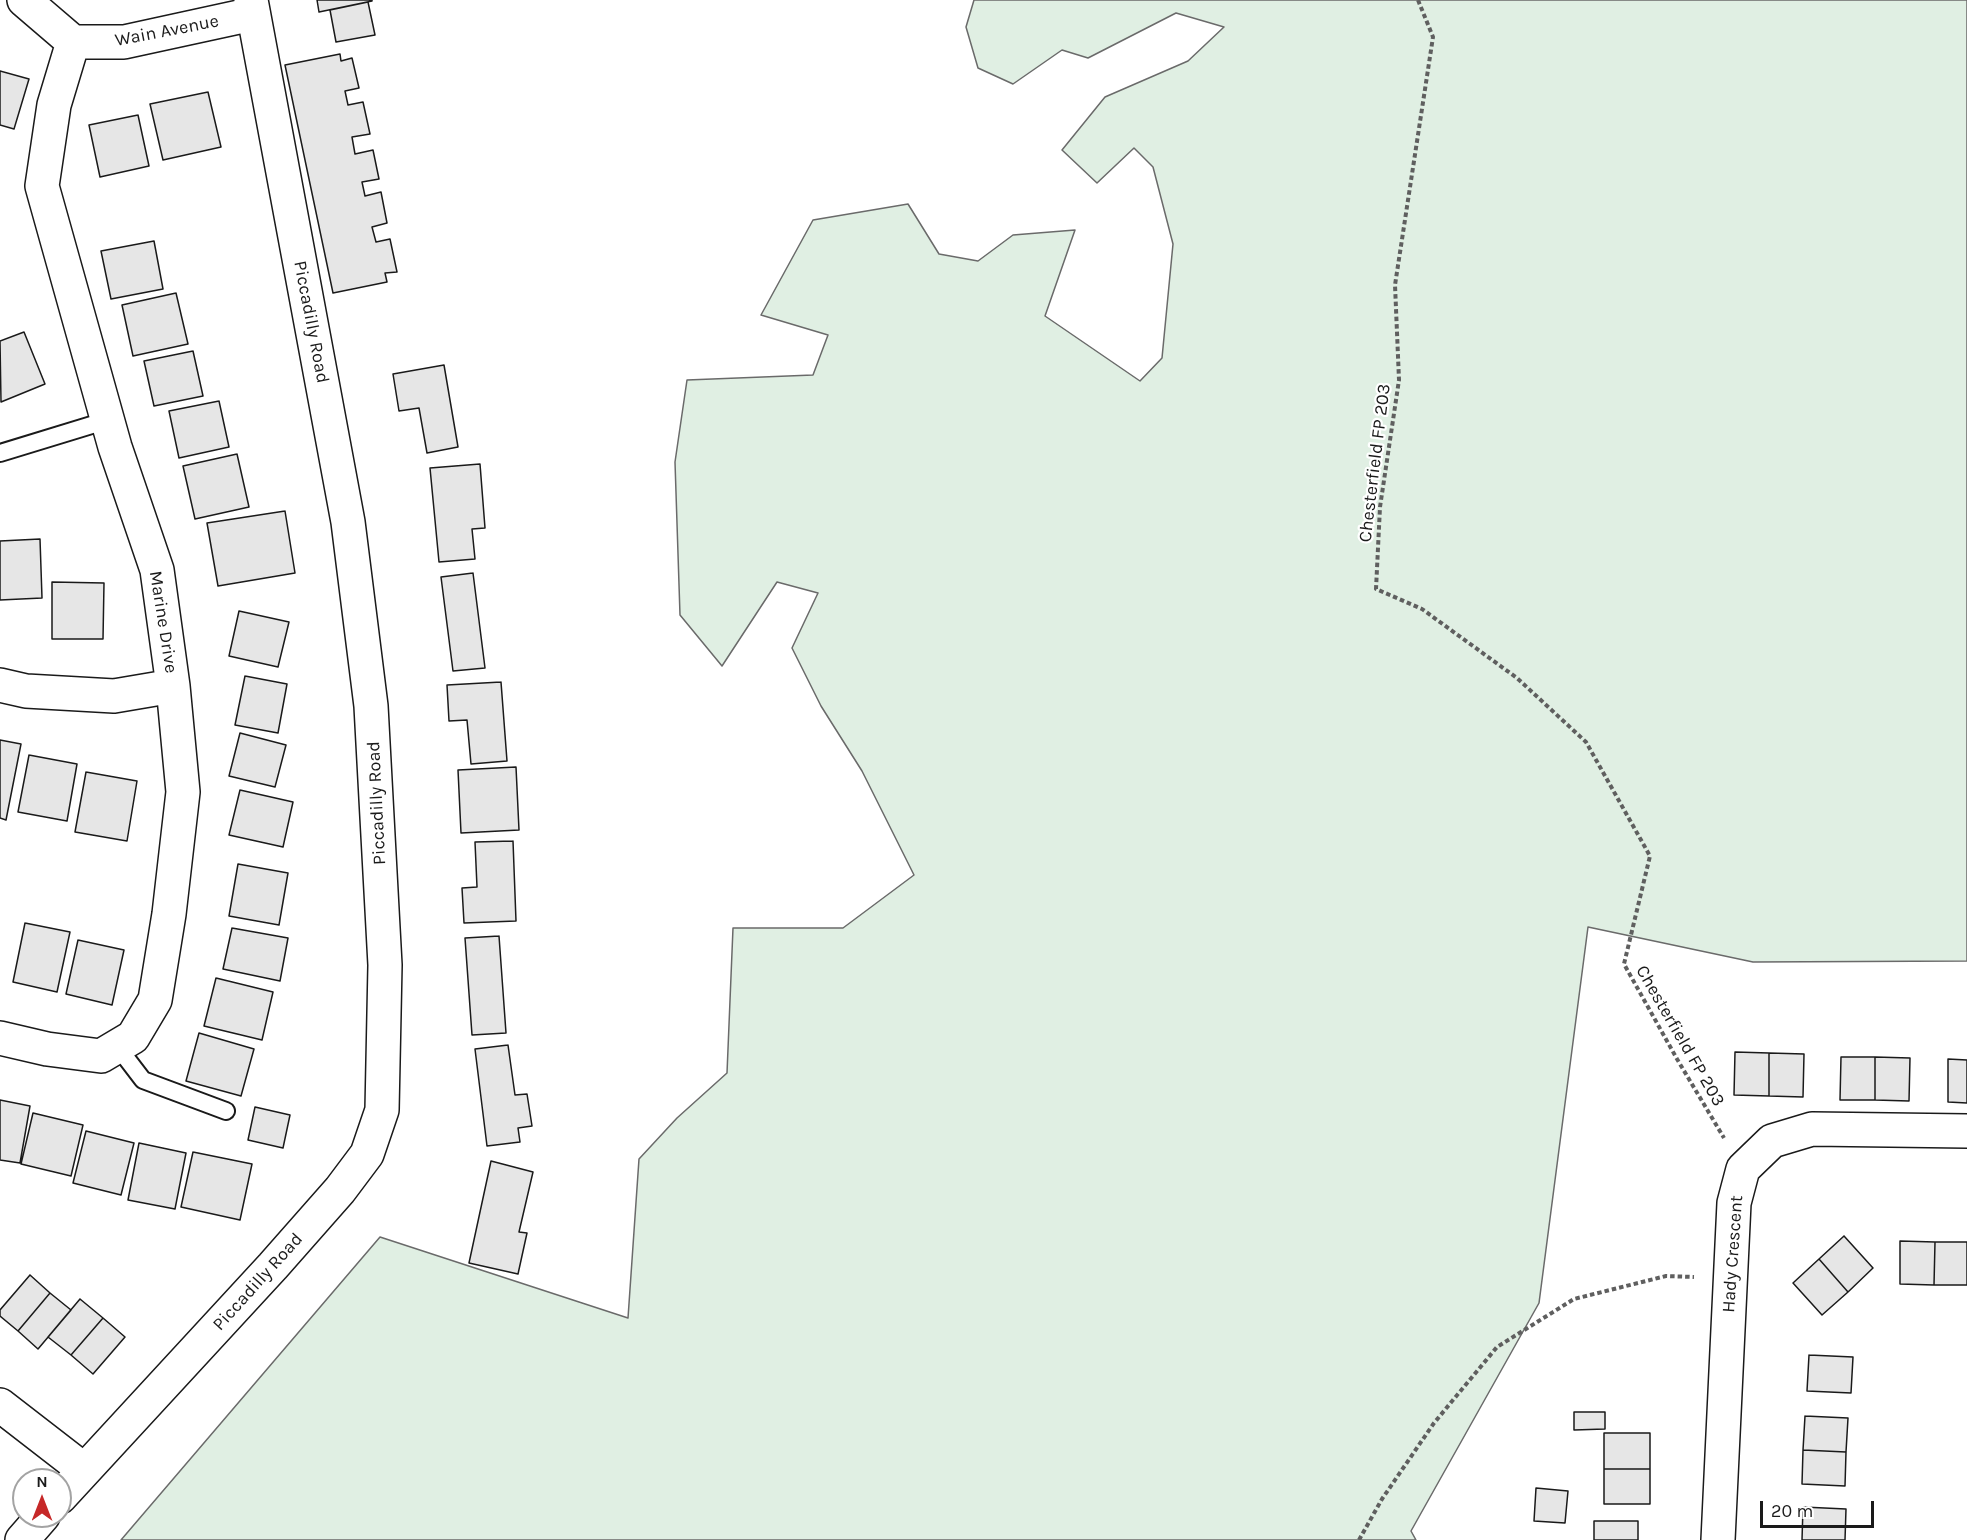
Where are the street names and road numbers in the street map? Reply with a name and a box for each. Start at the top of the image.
street label: Wain Avenue [113,10,221,52]
street label: Piccadilly Road [289,259,333,385]
street label: Chesterfield FP 203 [1355,383,1395,543]
street label: Marine Drive [144,569,182,675]
street label: Piccadilly Road [363,741,391,865]
street label: Chesterfield FP 203 [1631,962,1729,1110]
street label: Hady Crescent [1718,1195,1748,1313]
street label: Piccadilly Road [208,1229,308,1335]

